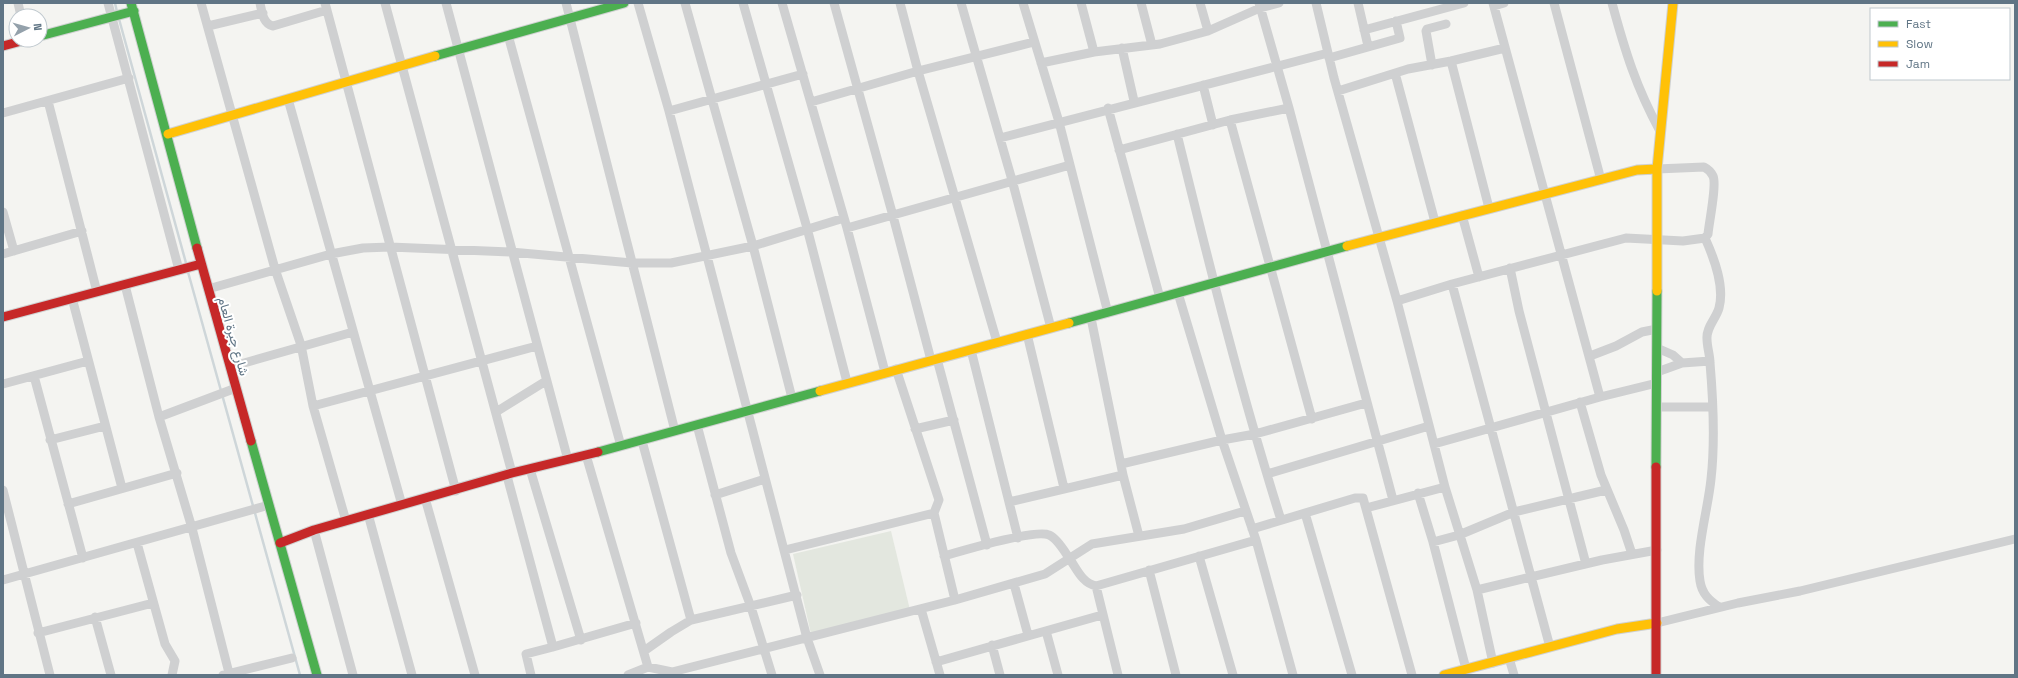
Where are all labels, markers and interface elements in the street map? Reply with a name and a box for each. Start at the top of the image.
north arrow [8,8,48,48]
legend [1870,8,2010,80]
text: Fast [1906,16,1931,32]
text: N [31,23,45,31]
text: Slow [1906,36,1933,52]
text: Jam [1906,56,1930,72]
street label: شارع جبرة العام [213,295,253,378]

